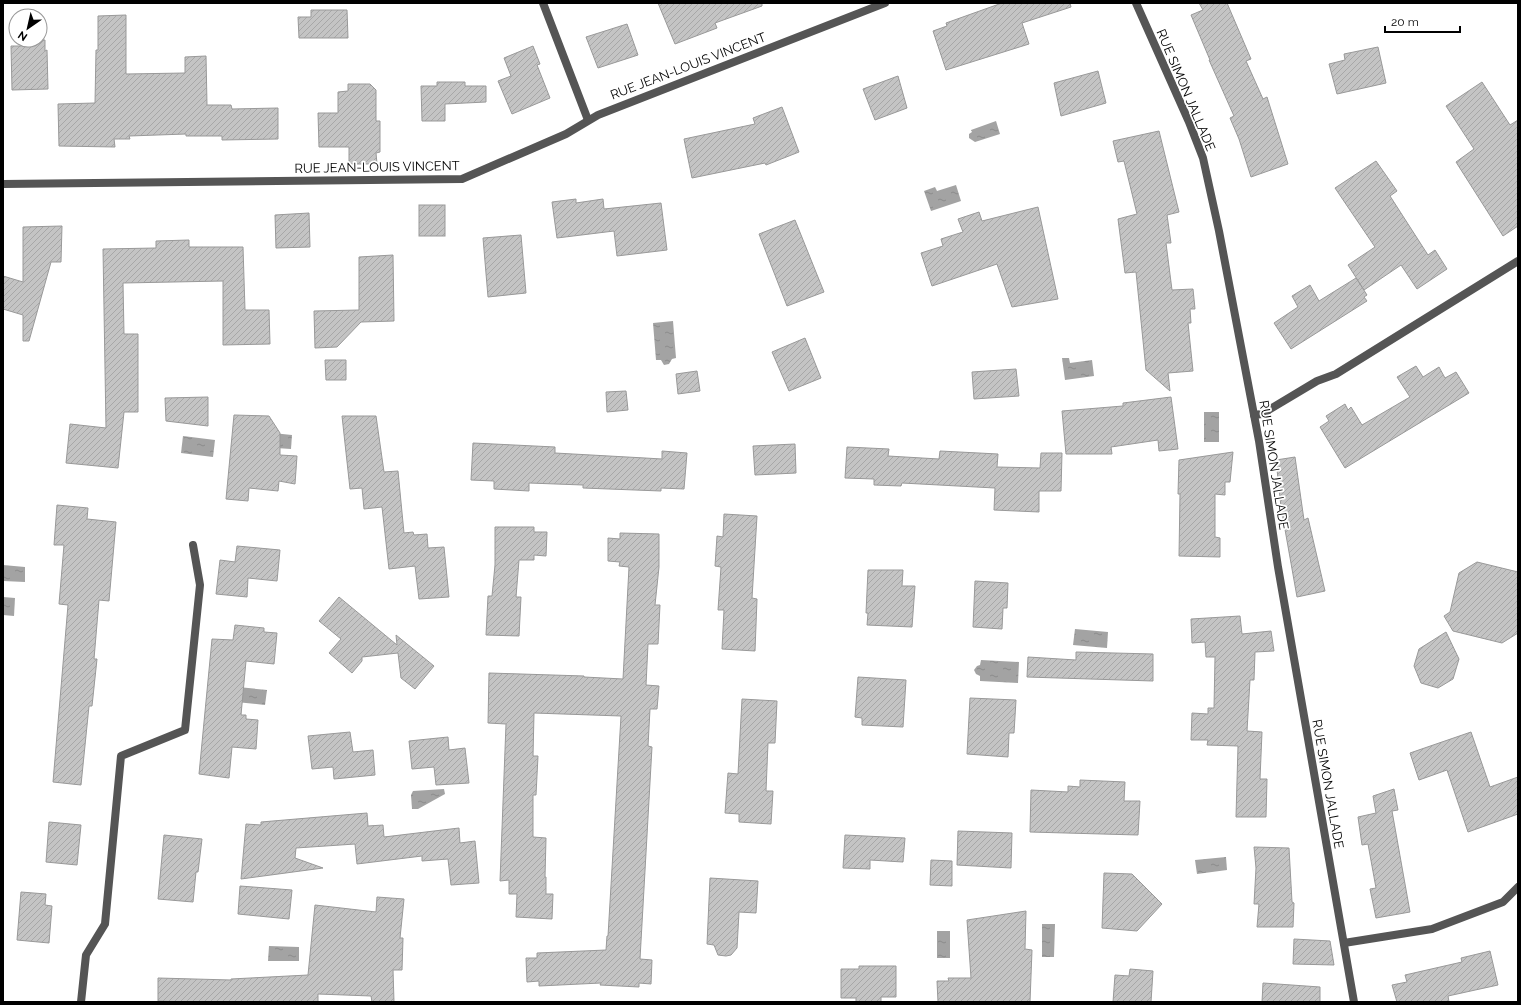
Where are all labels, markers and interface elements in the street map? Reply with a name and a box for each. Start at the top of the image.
north arrow [8,8,48,48]
scale bar [1385,8,1460,34]
text: 20 m [1391,15,1419,29]
street label: RUE SIMON JALLADE [1154,27,1218,153]
text: N [16,28,30,44]
street label: RUE JEAN-LOUIS VINCENT [608,29,768,103]
street label: RUE JEAN-LOUIS VINCENT [294,158,460,176]
street label: RUE SIMON JALLADE [1256,399,1292,531]
street label: RUE SIMON JALLADE [1309,718,1347,850]

